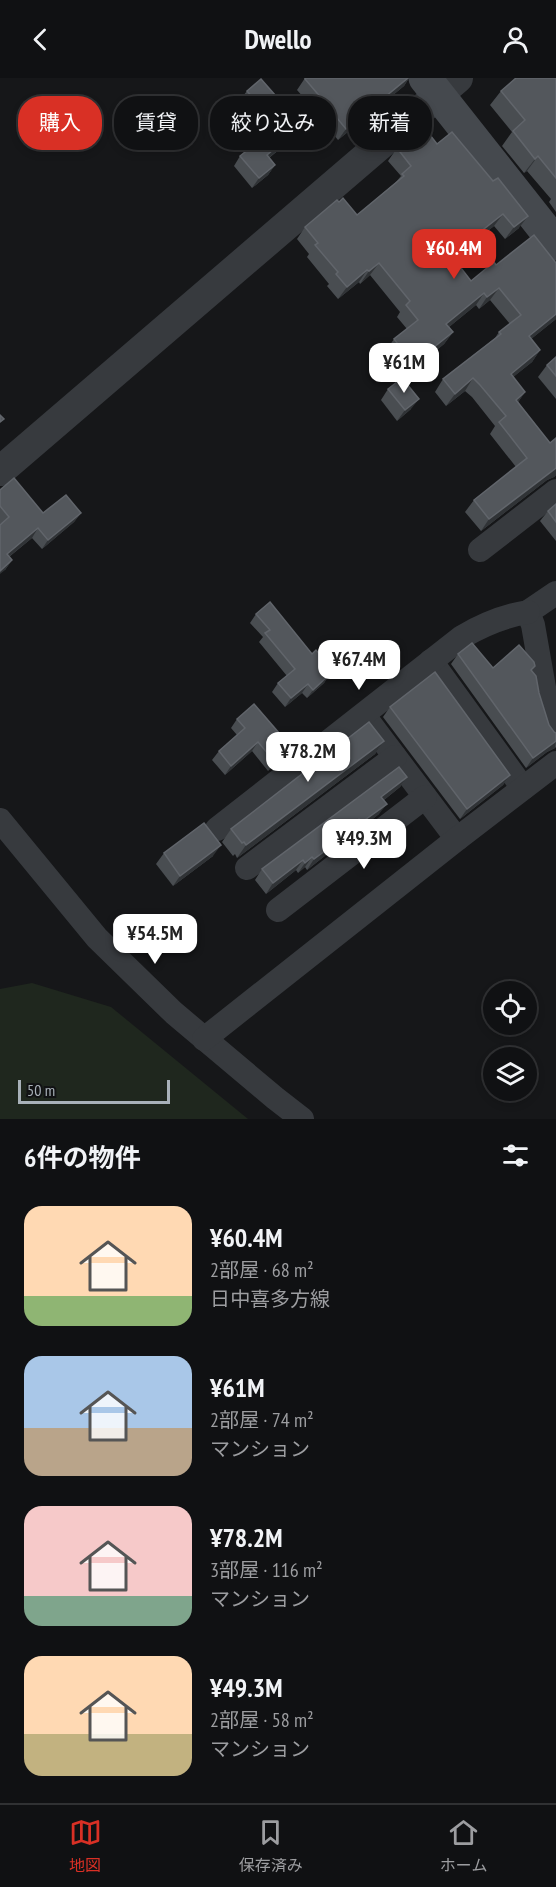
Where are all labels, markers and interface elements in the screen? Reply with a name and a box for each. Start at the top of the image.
text: Dwello [244,22,312,56]
icon: back [24,23,57,56]
icon: person [499,23,532,56]
chip: 購入 [18,96,102,150]
chip: 賃貸 [114,96,198,150]
chip: 絞り込み [210,96,336,150]
chip: 新着 [348,96,432,150]
pin: ¥60.4M [405,229,503,280]
text: ¥60.4M [426,235,482,261]
pin: ¥61M [368,343,440,394]
text: ¥61M [383,349,425,375]
pin: ¥67.4M [310,640,408,691]
text: ¥67.4M [332,646,386,672]
pin: ¥78.2M [259,732,357,783]
text: ¥78.2M [280,738,336,764]
pin: ¥49.3M [315,819,413,870]
text: ¥49.3M [336,825,392,851]
pin: ¥54.5M [106,914,204,965]
text: ¥54.5M [127,920,183,946]
map controls [483,981,537,1101]
button: locate [483,981,537,1035]
button: layers [483,1047,537,1101]
scale bar [18,1077,170,1104]
text: 50 m [27,1080,55,1100]
icon: filters [499,1139,532,1172]
text: 6件の物件 [24,1141,140,1174]
text: ¥60.4M [210,1221,283,1254]
icon: home [72,1230,144,1302]
text: 2部屋 · 68 m² [210,1257,314,1283]
text: 日中喜多方線 [210,1286,330,1312]
text: ¥61M [210,1371,265,1404]
icon: home [72,1380,144,1452]
text: 2部屋 · 74 m² [210,1407,314,1433]
text: マンション [210,1436,310,1462]
text: ¥78.2M [210,1521,283,1554]
icon: home [72,1530,144,1602]
text: 3部屋 · 116 m² [210,1557,323,1583]
text: マンション [210,1586,310,1612]
text: ¥49.3M [210,1671,283,1704]
icon: home [72,1680,144,1752]
text: 2部屋 · 58 m² [210,1707,314,1733]
text: マンション [210,1736,310,1762]
tab: 地図 [69,1816,102,1876]
tab: 保存済み [239,1816,303,1876]
tab: ホーム [440,1816,487,1876]

